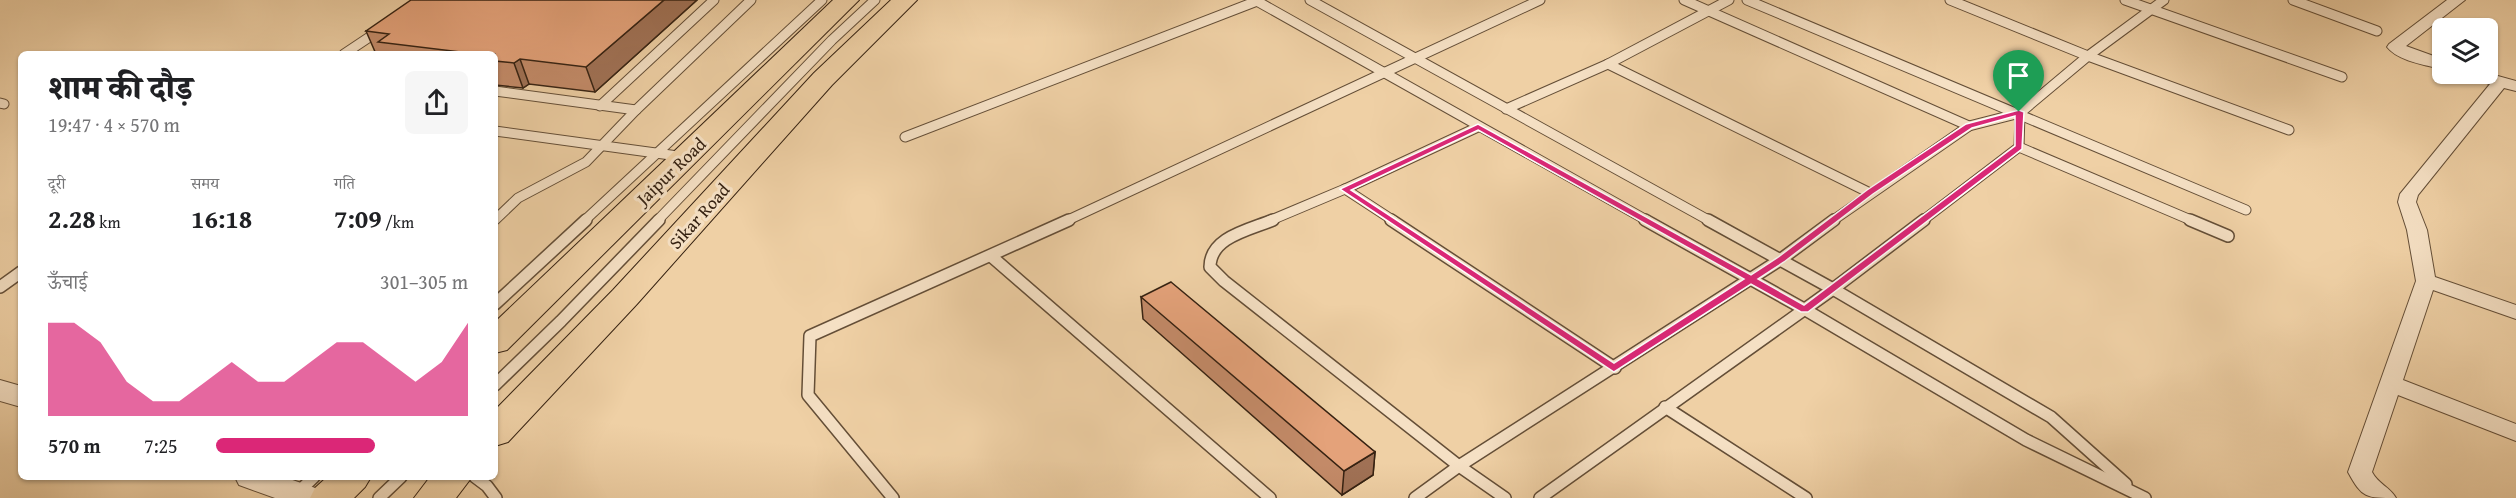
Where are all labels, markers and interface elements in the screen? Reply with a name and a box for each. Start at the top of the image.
map controls [2432,18,2498,84]
button: layers [2432,18,2498,84]
pin [1993,50,2044,112]
icon: arrive [2002,59,2035,92]
text: शाम की दौड़ [48,63,193,111]
button: share [405,71,468,134]
text: 19:47 · 4 × 570 m [48,110,180,139]
street label: Jaipur Road [629,131,712,213]
text: दूरी [48,171,65,195]
text: समय [191,171,219,195]
text: गति [334,171,355,195]
street label: Sikar Road [662,177,736,255]
text: 2.28 [48,199,96,238]
text: 16:18 [191,199,252,238]
text: 7:09 [334,199,382,238]
text: km [96,210,120,234]
text: /km [382,210,414,234]
text: ऊँचाई [48,267,87,296]
text: 301–305 m [380,267,468,296]
text: 570 m [48,431,101,460]
text: 7:25 [144,431,178,460]

